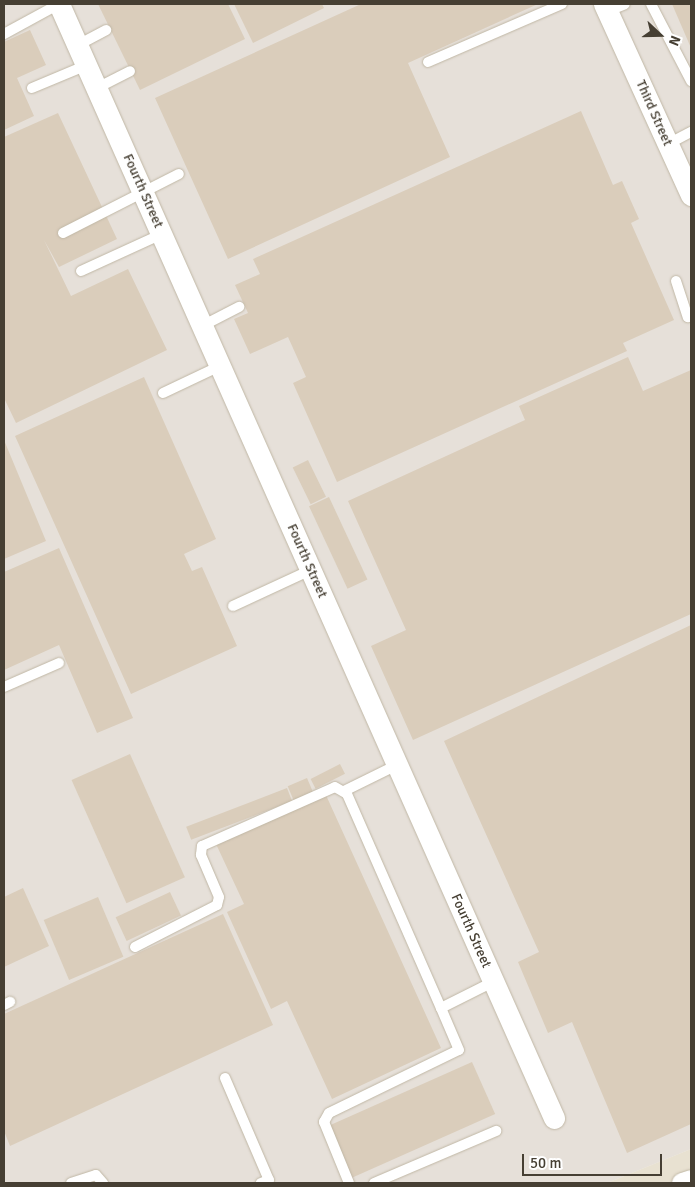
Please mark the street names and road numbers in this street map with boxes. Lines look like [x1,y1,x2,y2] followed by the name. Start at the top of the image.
[632,77,676,149] street label: Third Street
[119,151,167,231] street label: Fourth Street
[283,521,331,601] street label: Fourth Street
[447,891,495,971] street label: Fourth Street

